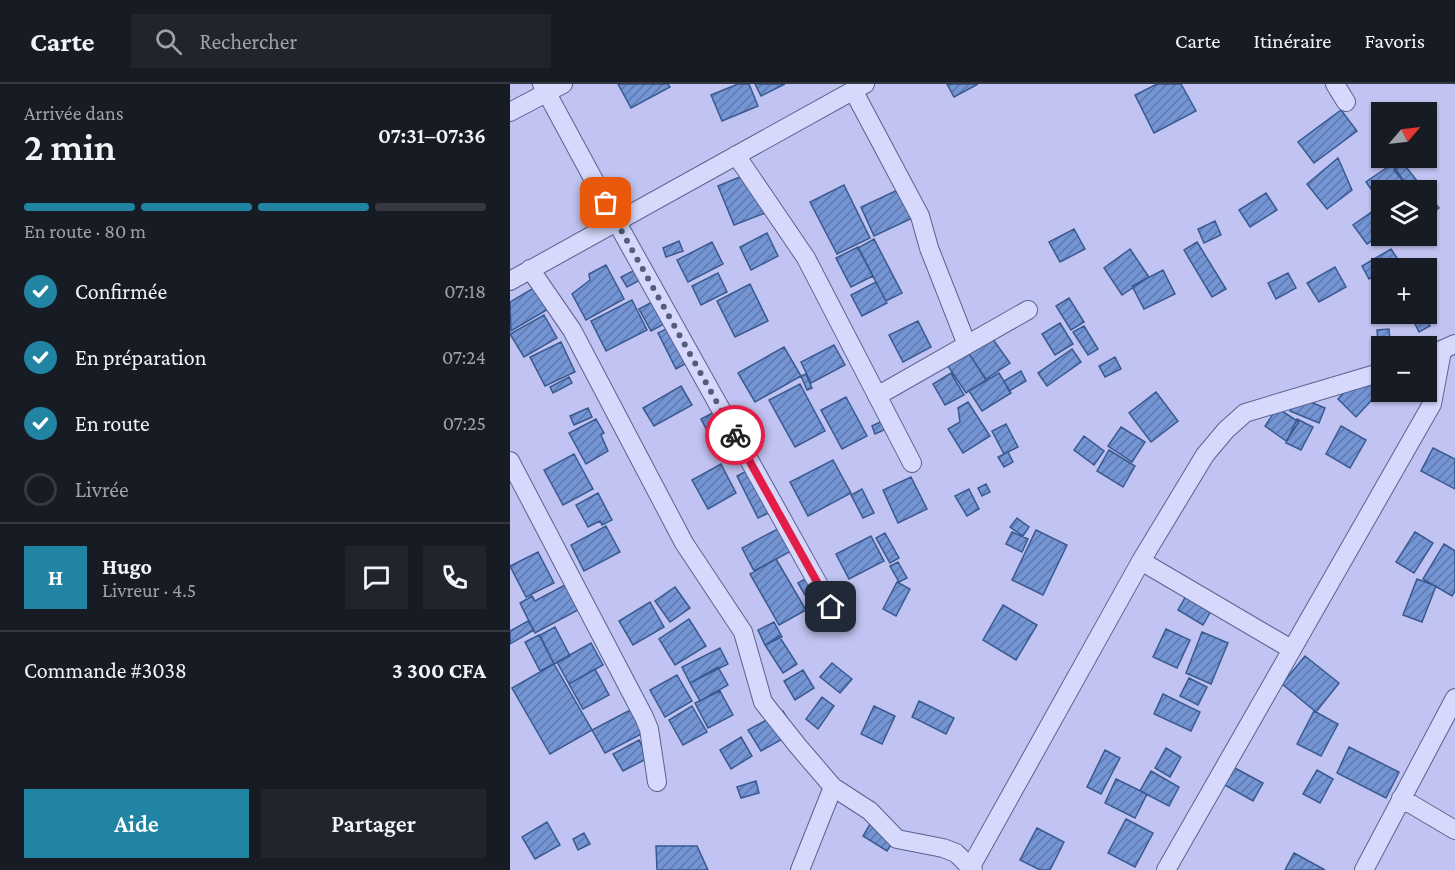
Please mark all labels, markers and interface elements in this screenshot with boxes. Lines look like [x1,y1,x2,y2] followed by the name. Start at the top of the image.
[131,14,551,68] search box
[152,25,185,58] icon: search
[30,26,95,57] text: Carte
[200,29,297,54] text: Rechercher
[1175,29,1221,53] text: Carte
[1254,29,1331,53] text: Itinéraire
[1364,29,1425,53] text: Favoris
[24,102,124,124] text: Arrivée dans
[1371,102,1437,168] north arrow
[1371,102,1437,402] map controls
[378,123,486,148] text: 07:31–07:36
[24,125,116,168] text: 2 min
[580,177,631,228] pin
[1371,180,1437,246] button: layers
[589,186,622,219] icon: bag
[24,220,146,242] text: En route · 80 m
[1371,258,1437,324] button: +
[24,275,57,308] icon: check
[75,279,167,304] text: Confirmée
[444,280,486,302] text: 07:18
[1371,336,1437,402] button: −
[24,341,57,374] icon: check
[75,345,207,370] text: En préparation
[442,346,486,368] text: 07:24
[705,405,765,465] courier
[24,407,57,440] icon: check
[75,411,150,436] text: En route
[443,412,486,434] text: 07:25
[719,419,752,452] icon: bike
[75,477,129,502] text: Livrée
[345,546,408,609] button: chat
[423,546,486,609] button: phone
[102,554,152,579] text: Hugo
[48,565,63,590] text: H
[102,579,196,601] text: Livreur · 4.5
[805,581,856,632] pin
[814,590,847,623] icon: home
[24,658,187,683] text: Commande #3038
[392,658,486,683] text: 3 300 CFA
[24,789,249,858] button: Aide
[261,789,486,858] button: Partager

